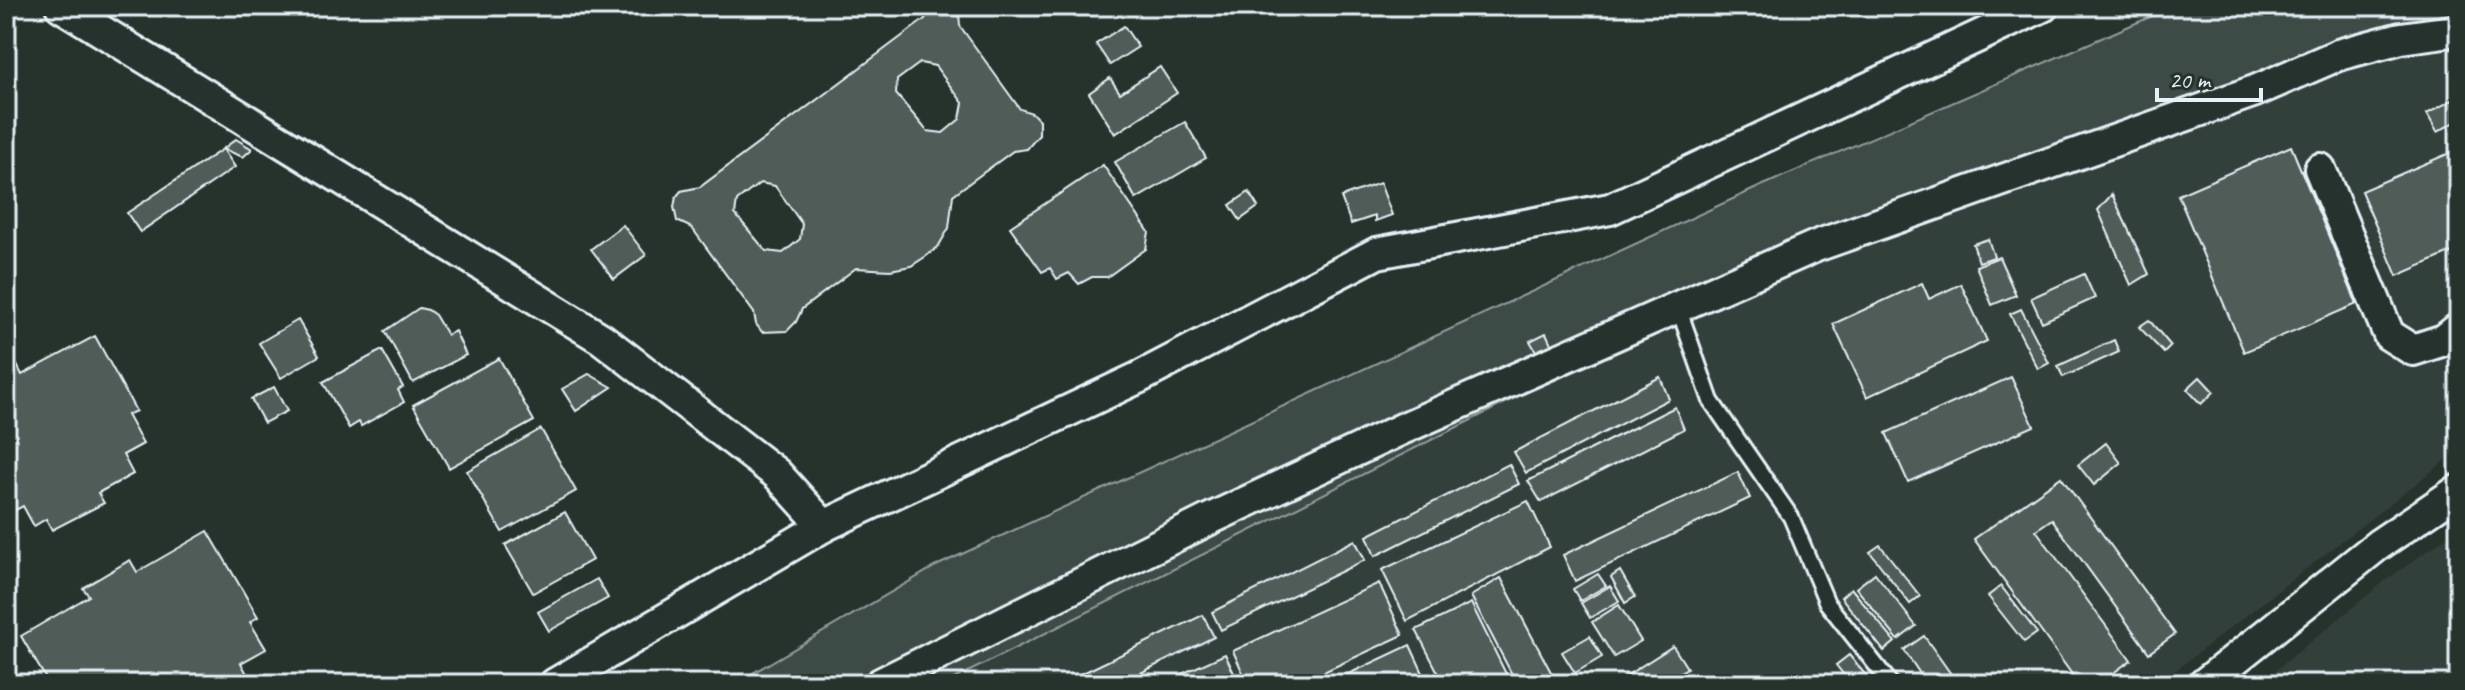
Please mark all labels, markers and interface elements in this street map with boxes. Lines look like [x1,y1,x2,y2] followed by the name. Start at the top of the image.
[2157,52,2261,102] scale bar
[2169,65,2212,95] text: 20 m

